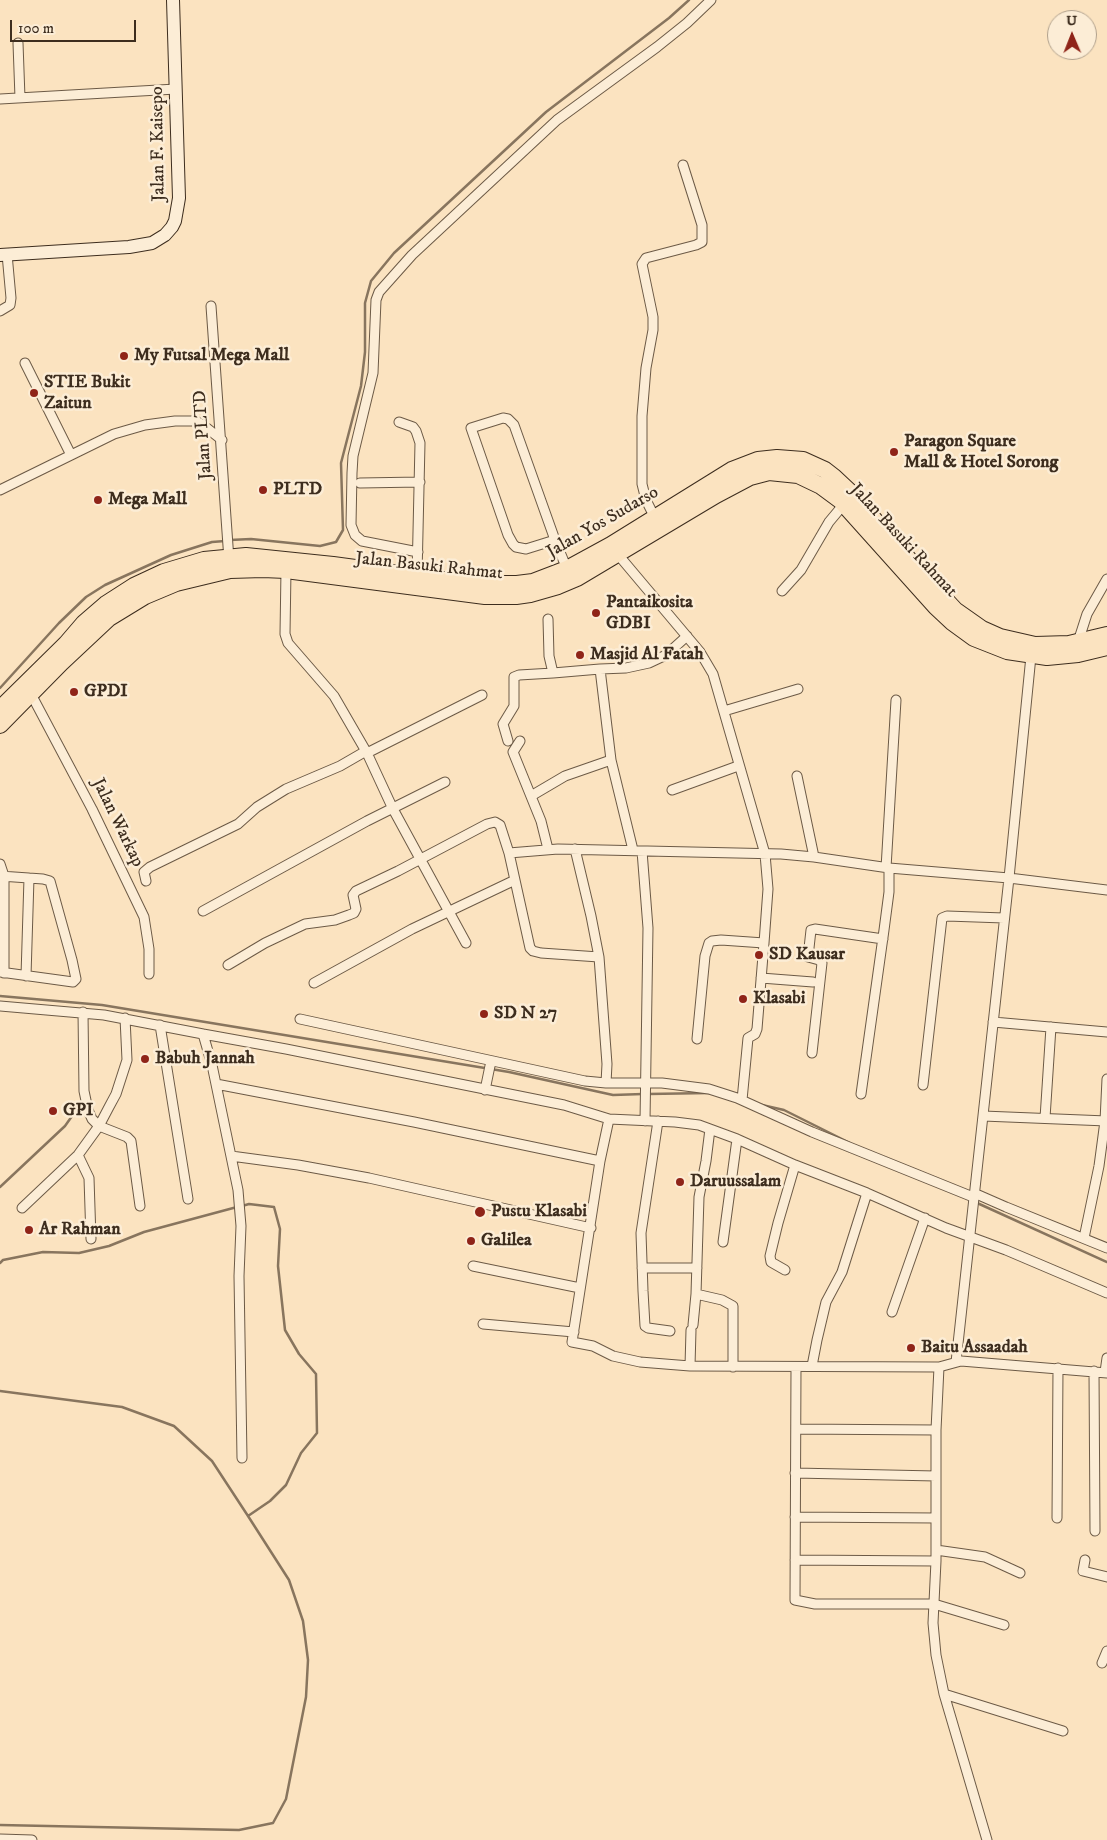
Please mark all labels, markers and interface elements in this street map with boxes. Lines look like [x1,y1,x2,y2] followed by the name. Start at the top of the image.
[12,10,139,42] scale bar
[1047,10,1097,60] north arrow
[1066,12,1077,30] text: U
[18,19,54,38] text: 100 m
[147,86,171,202] street label: Jalan F. Kaisepo
[134,345,289,367] place label: My Futsal Mega Mall
[118,350,130,362] marker: My Futsal Mega Mall
[44,372,130,414] place label: STIE Bukit Zaitun
[28,387,40,399] marker: STIE Bukit Zaitun
[190,389,218,481] street label: Jalan PLTD
[904,431,1058,474] place label: Paragon Square Mall & Hotel Sorong
[888,446,900,458] marker: Paragon Square Mall & Hotel Sorong
[273,479,322,501] place label: PLTD
[845,480,961,602] street label: Jalan Basuki Rahmat
[543,482,663,564] street label: Jalan Yos Sudarso
[257,484,269,496] marker: PLTD
[108,489,187,511] place label: Mega Mall
[92,494,104,506] marker: Mega Mall
[354,549,504,585] street label: Jalan Basuki Rahmat
[606,592,693,634] place label: Pantaikosita GDBI
[590,607,602,619] marker: Pantaikosita GDBI
[590,644,704,666] place label: Masjid Al Fatah
[574,649,586,661] marker: Masjid Al Fatah
[84,681,128,703] place label: GPDI
[68,686,80,698] marker: GPDI
[86,775,148,871] street label: Jalan Warkap
[769,944,845,966] place label: SD Kausar
[753,949,765,961] marker: SD Kausar
[753,988,805,1010] place label: Klasabi
[737,993,749,1005] marker: Klasabi
[494,1003,557,1025] place label: SD N 27
[478,1008,490,1020] marker: SD N 27
[155,1048,255,1070] place label: Babuh Jannah
[139,1053,151,1065] marker: Babuh Jannah
[63,1100,93,1122] place label: GPI
[47,1105,59,1117] marker: GPI
[690,1171,781,1193] place label: Daruussalam
[674,1176,686,1188] marker: Daruussalam
[491,1201,587,1223] place label: Pustu Klasabi
[473,1205,487,1219] marker: Pustu Klasabi
[39,1219,121,1241] place label: Ar Rahman
[23,1224,35,1236] marker: Ar Rahman
[481,1230,532,1252] place label: Galilea
[465,1235,477,1247] marker: Galilea
[921,1337,1028,1359] place label: Baitu Assaadah
[905,1342,917,1354] marker: Baitu Assaadah

